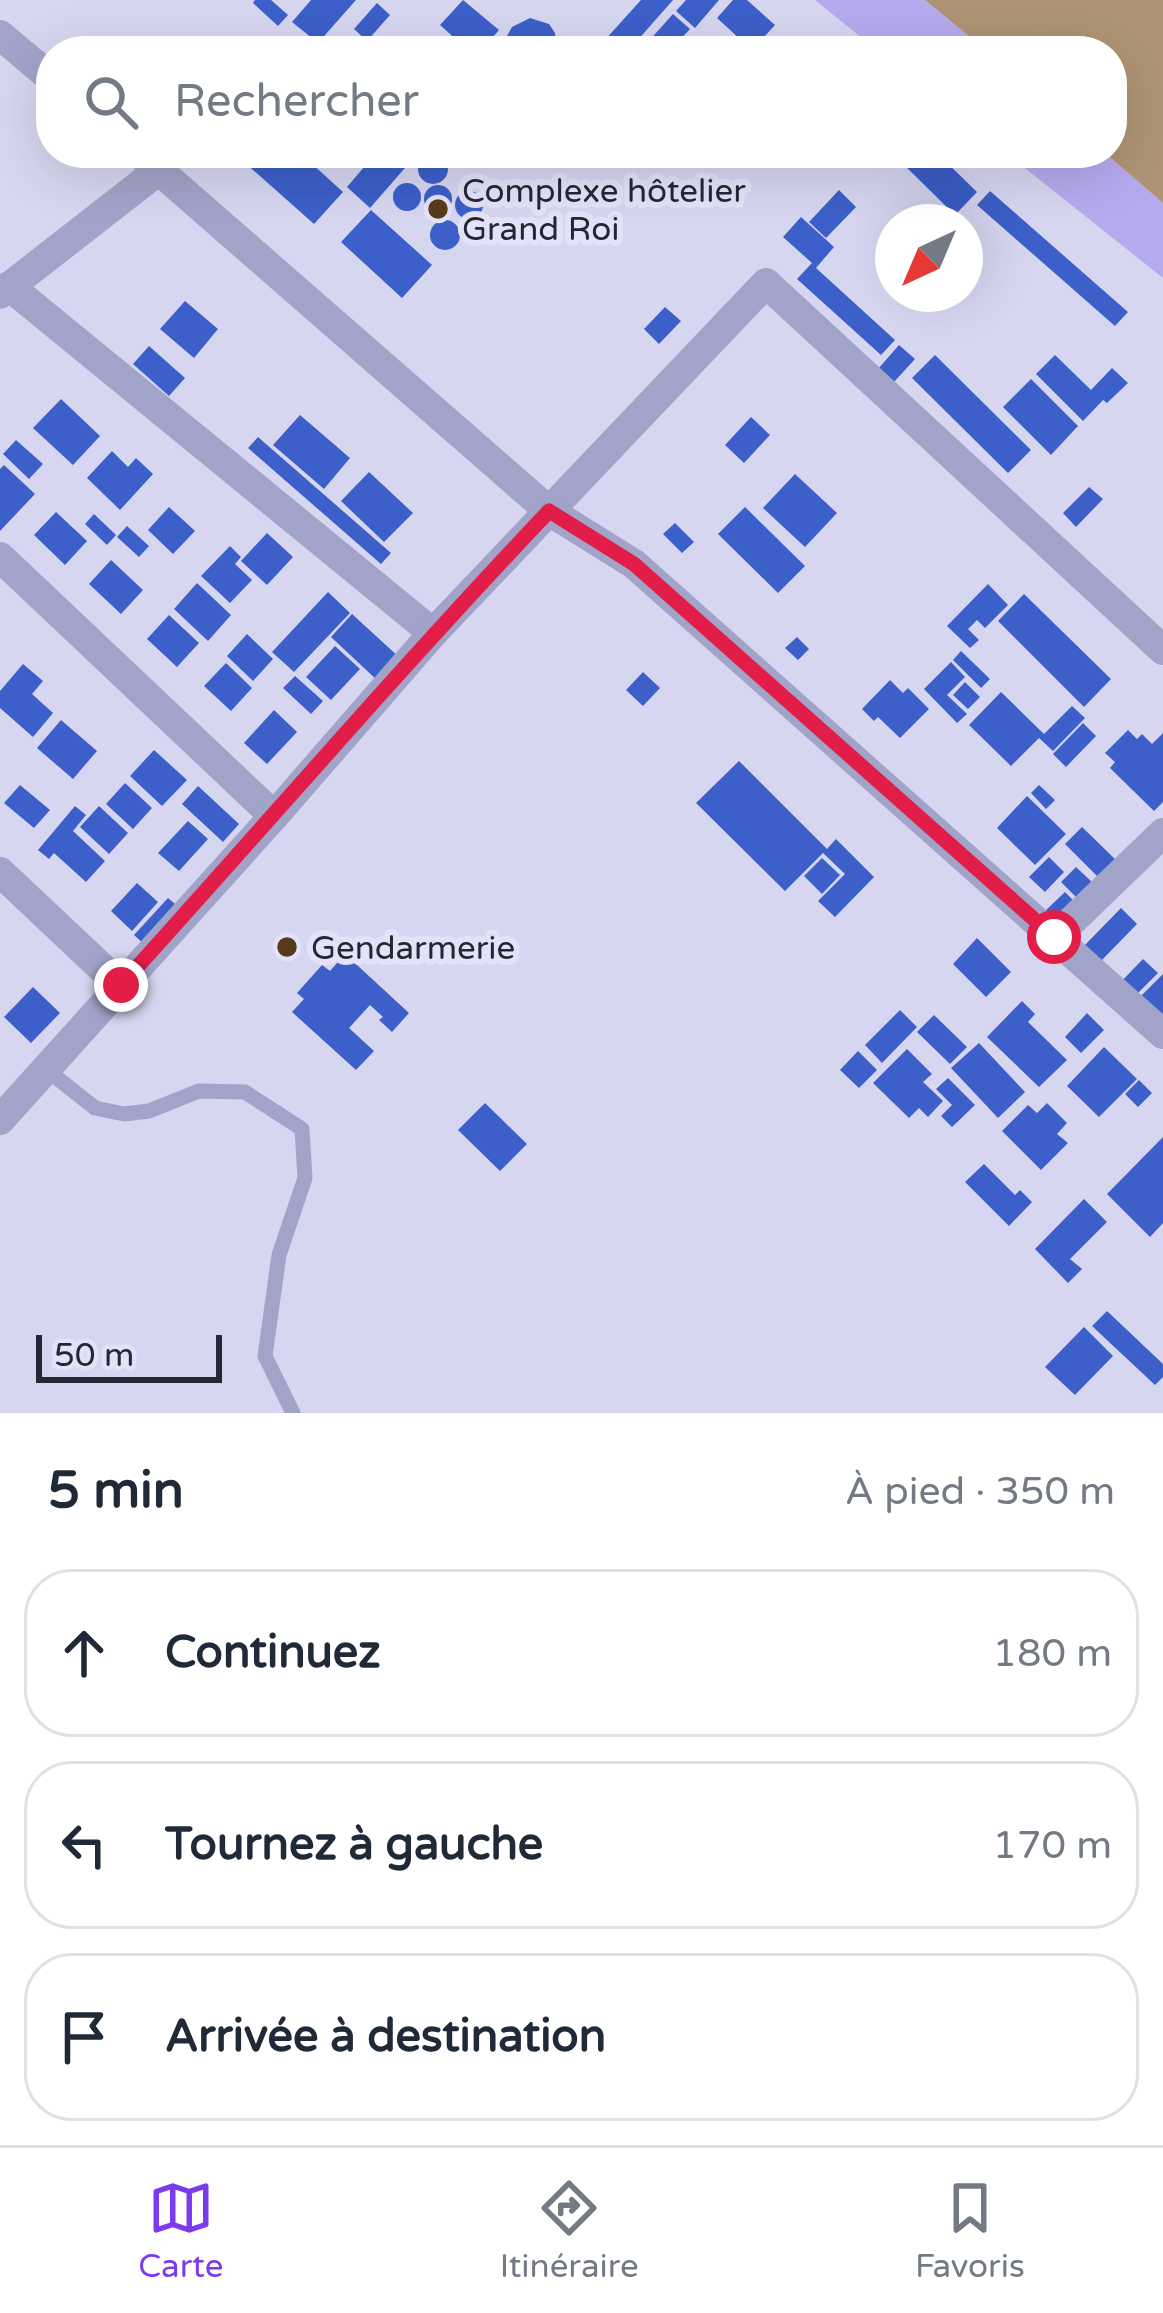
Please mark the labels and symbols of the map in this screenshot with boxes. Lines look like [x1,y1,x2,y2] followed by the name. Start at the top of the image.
[462,172,746,249] place label: Complexe hôtelier Grand Roi
[425,196,451,222] marker: Complexe hôtelier Grand Roi
[875,204,983,312] north arrow
[1027,910,1081,964] route start
[311,929,515,968] place label: Gendarmerie
[274,934,300,960] marker: Gendarmerie
[94,958,148,1012] route end
[36,1329,222,1382] scale bar

